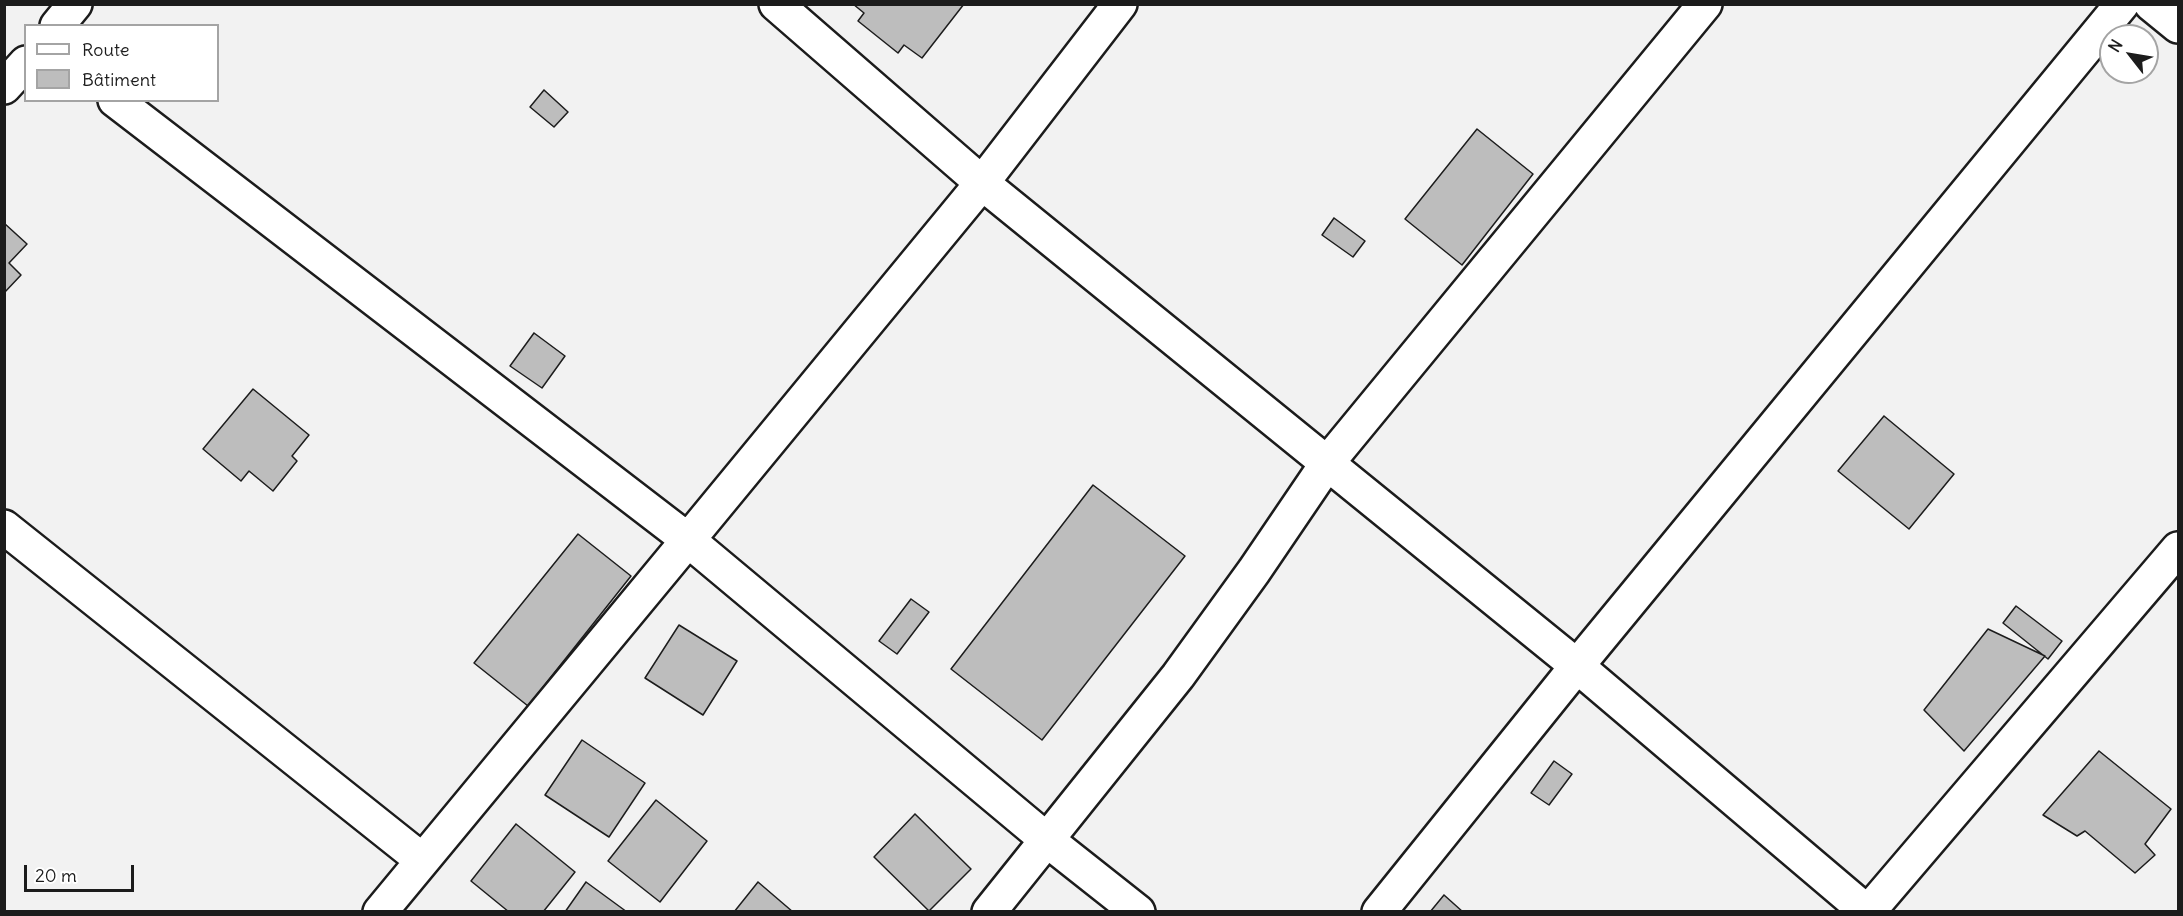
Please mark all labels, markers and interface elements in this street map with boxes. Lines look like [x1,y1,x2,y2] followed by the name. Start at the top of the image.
[24,24,219,102] legend
[2099,24,2159,84] north arrow
[2104,36,2127,56] text: N
[82,38,130,61] text: Route
[82,68,156,91] text: Bâtiment
[27,853,136,891] scale bar
[35,864,77,887] text: 20 m

